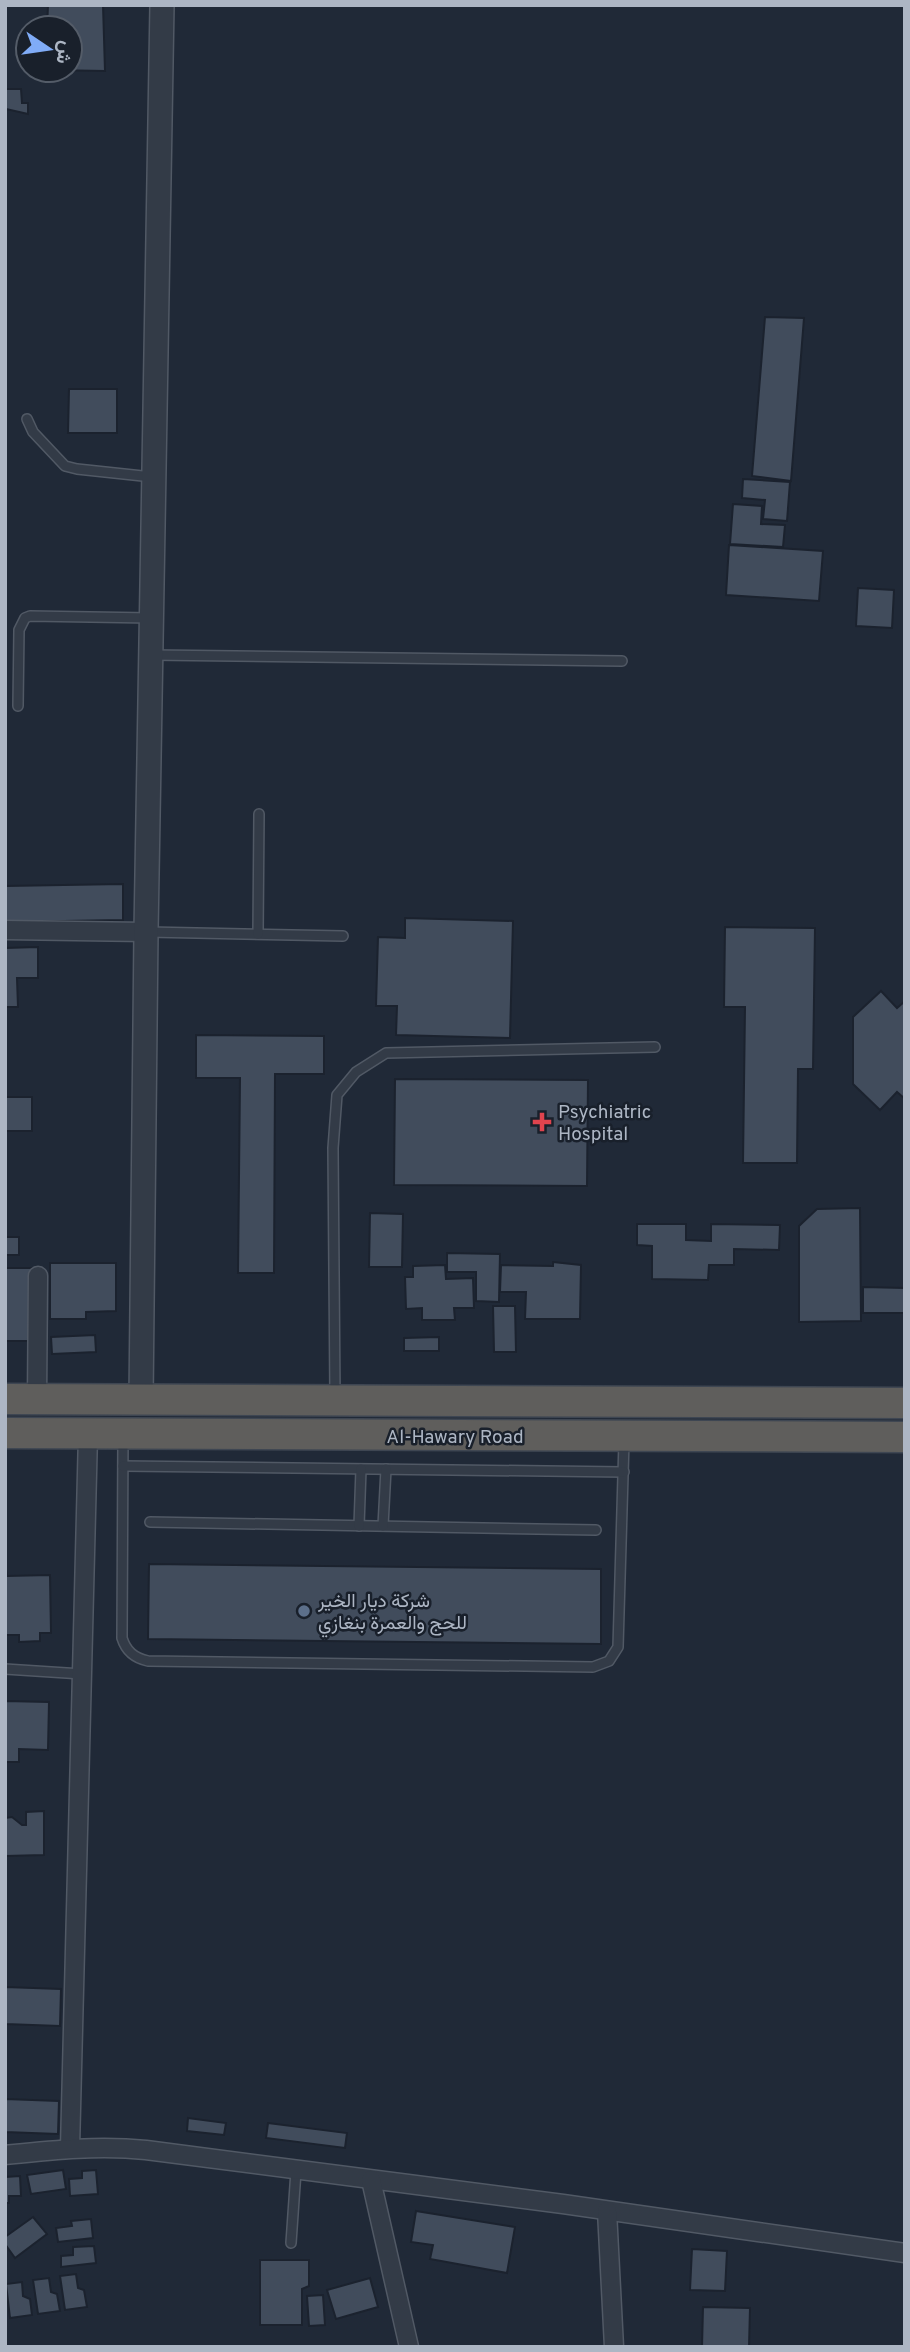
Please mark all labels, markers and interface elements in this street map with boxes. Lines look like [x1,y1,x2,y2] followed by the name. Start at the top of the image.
[14,14,84,84] north arrow
[49,39,78,66] text: ش
[558,1101,651,1147] place label: Psychiatric Hospital
[532,1112,552,1132] marker: Psychiatric Hospital
[386,1426,524,1450] street label: Al-Hawary Road
[317,1590,467,1638] place label: شركة ديار الخير للحج والعمرة بنغازي
[296,1603,312,1619] marker: شركة ديار الخير للحج والعمرة بنغازي

